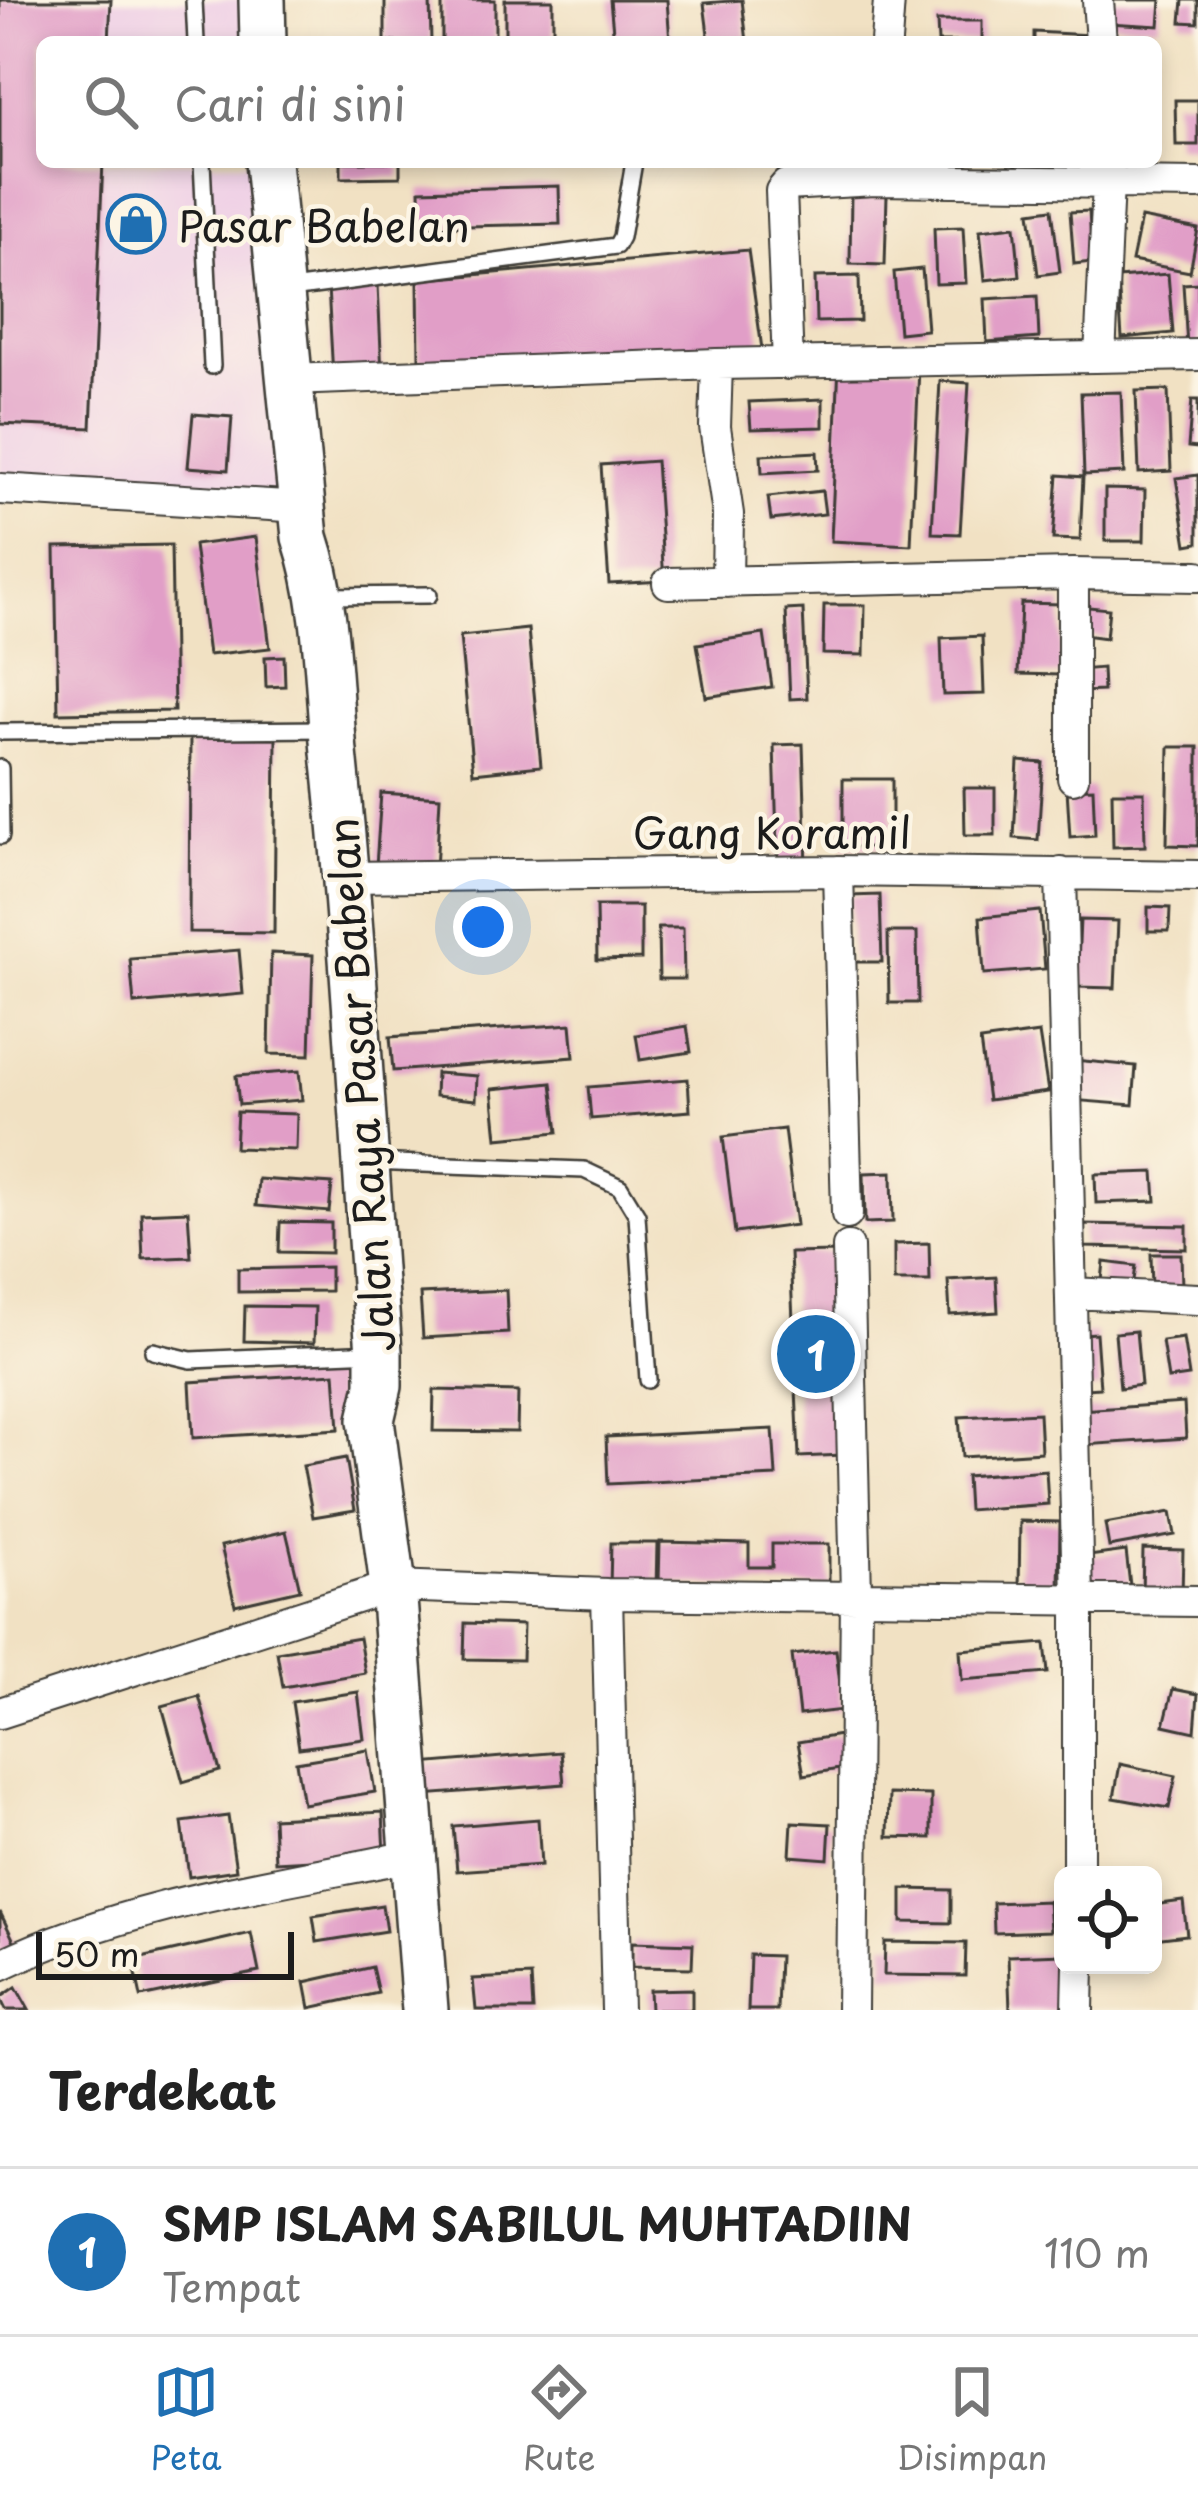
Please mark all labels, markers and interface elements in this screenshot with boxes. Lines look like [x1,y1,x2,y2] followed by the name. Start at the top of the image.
[36,36,1162,168] search box
[174,68,406,136] text: Cari di sini
[78,69,144,135] icon: search
[105,193,167,255] shop icon: Pasar Babelan
[178,193,470,256] place label: Pasar Babelan
[633,800,911,863] street label: Gang Koramil
[309,816,409,1354] street label: Jalan Raya Pasar Babelan
[453,897,513,957] your location
[777,1309,855,1399] pin: 1
[1054,1866,1162,1974] map controls
[1054,1866,1162,1974] button: locate
[36,1926,294,1979] scale bar
[54,1928,140,1978] text: 50 m
[48,2050,277,2127] text: Terdekat
[162,2188,912,2256] text: SMP ISLAM SABILUL MUHTADIIN
[78,2222,96,2281] text: 1
[1044,2222,1150,2281] text: 110 m
[162,2256,301,2315] text: Tempat
[151,2359,221,2481] tab: Peta
[523,2359,596,2481] tab: Rute
[897,2359,1047,2481] tab: Disimpan

